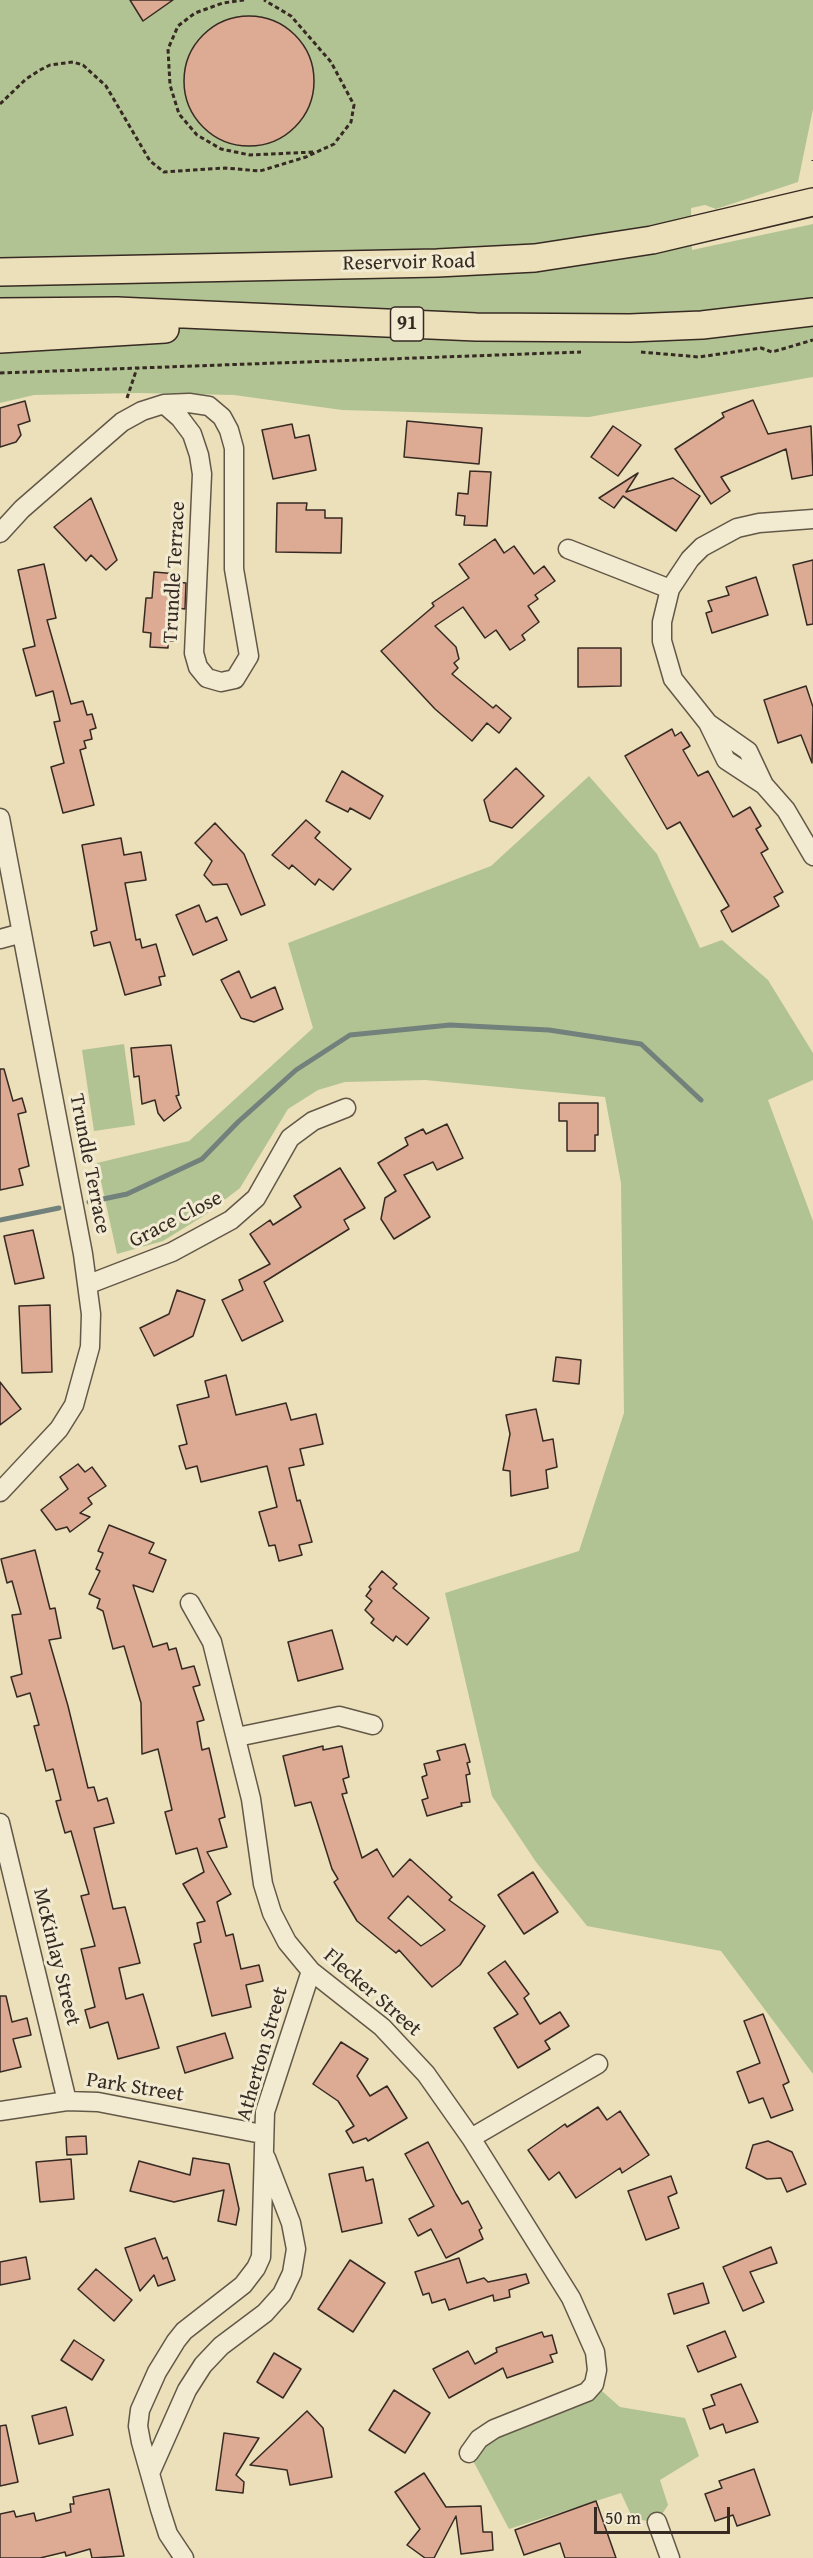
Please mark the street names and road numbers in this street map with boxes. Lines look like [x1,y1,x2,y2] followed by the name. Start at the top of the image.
[342,249,476,277] street label: Reservoir Road
[390,307,424,341] road number: 91
[159,500,191,644] street label: Trundle Terrace
[63,1092,115,1236] street label: Trundle Terrace
[125,1186,227,1254] street label: Grace Close
[27,1886,85,2028] street label: McKinlay Street
[318,1944,426,2042] street label: Flecker Street
[232,1984,294,2124] street label: Atherton Street
[84,2068,186,2108] street label: Park Street

